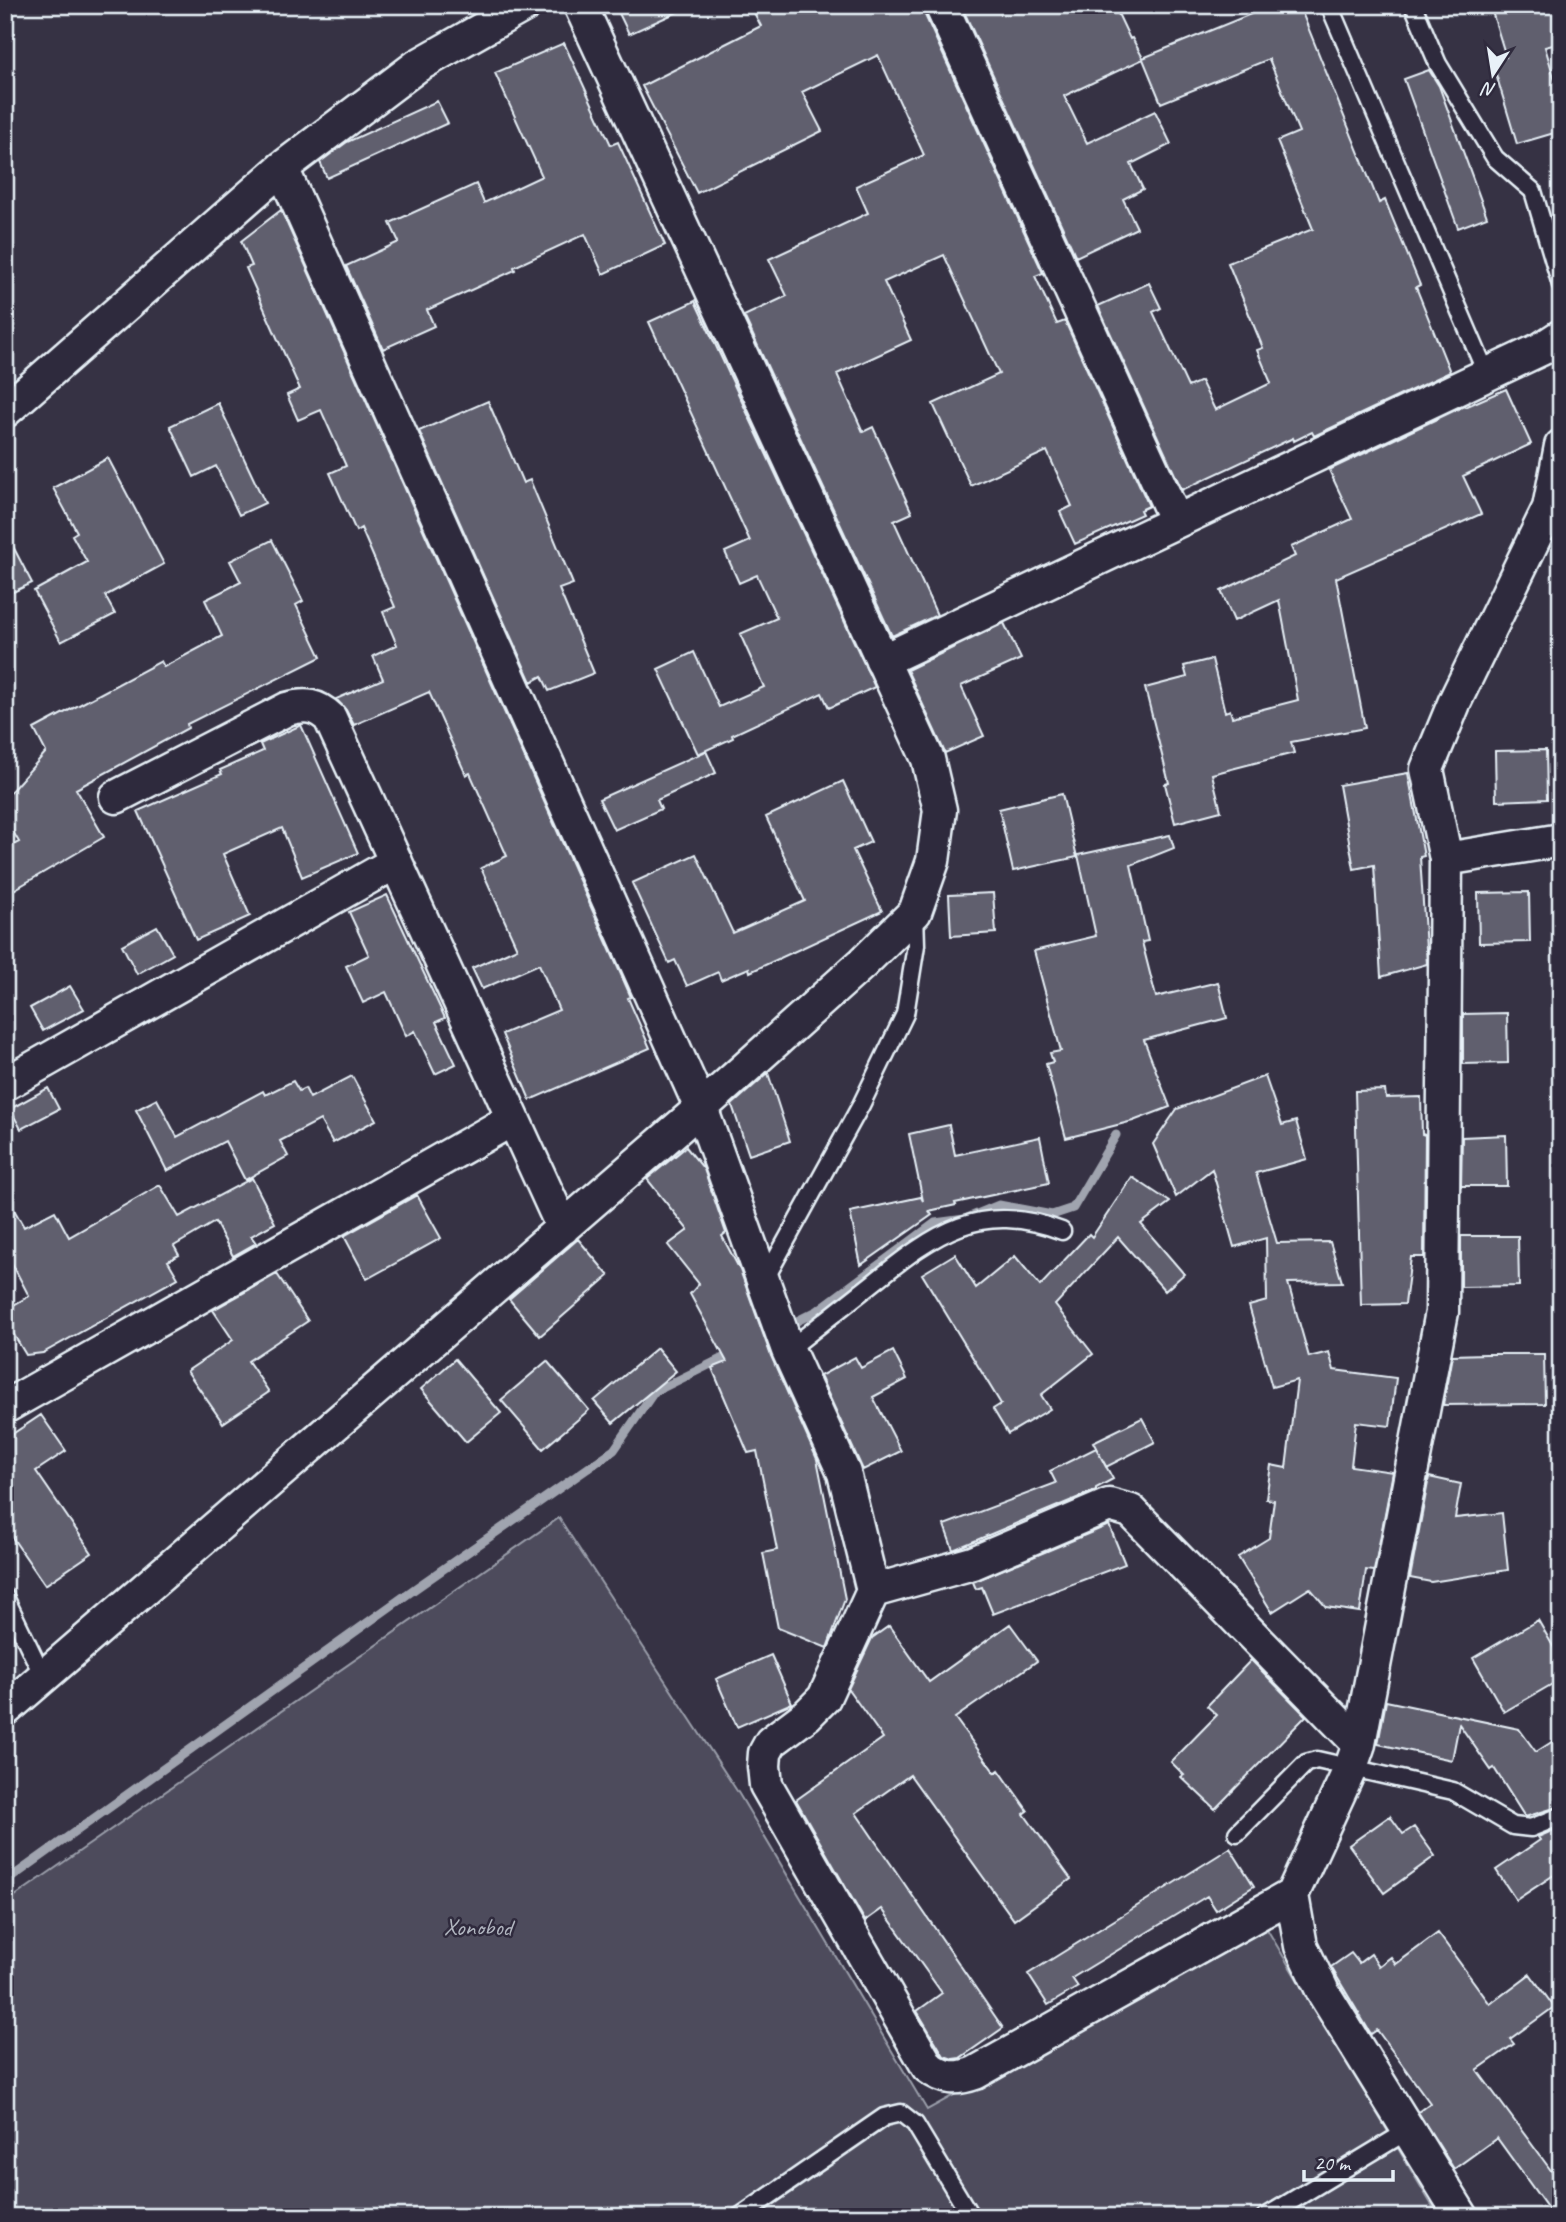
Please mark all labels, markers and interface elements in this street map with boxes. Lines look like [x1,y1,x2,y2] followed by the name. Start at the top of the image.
[1458,38,1528,108] north arrow
[1478,76,1498,103] text: N
[444,1912,516,1942] park label: Xonobod
[1304,2138,1393,2182] scale bar
[1314,2150,1352,2176] text: 20 m

